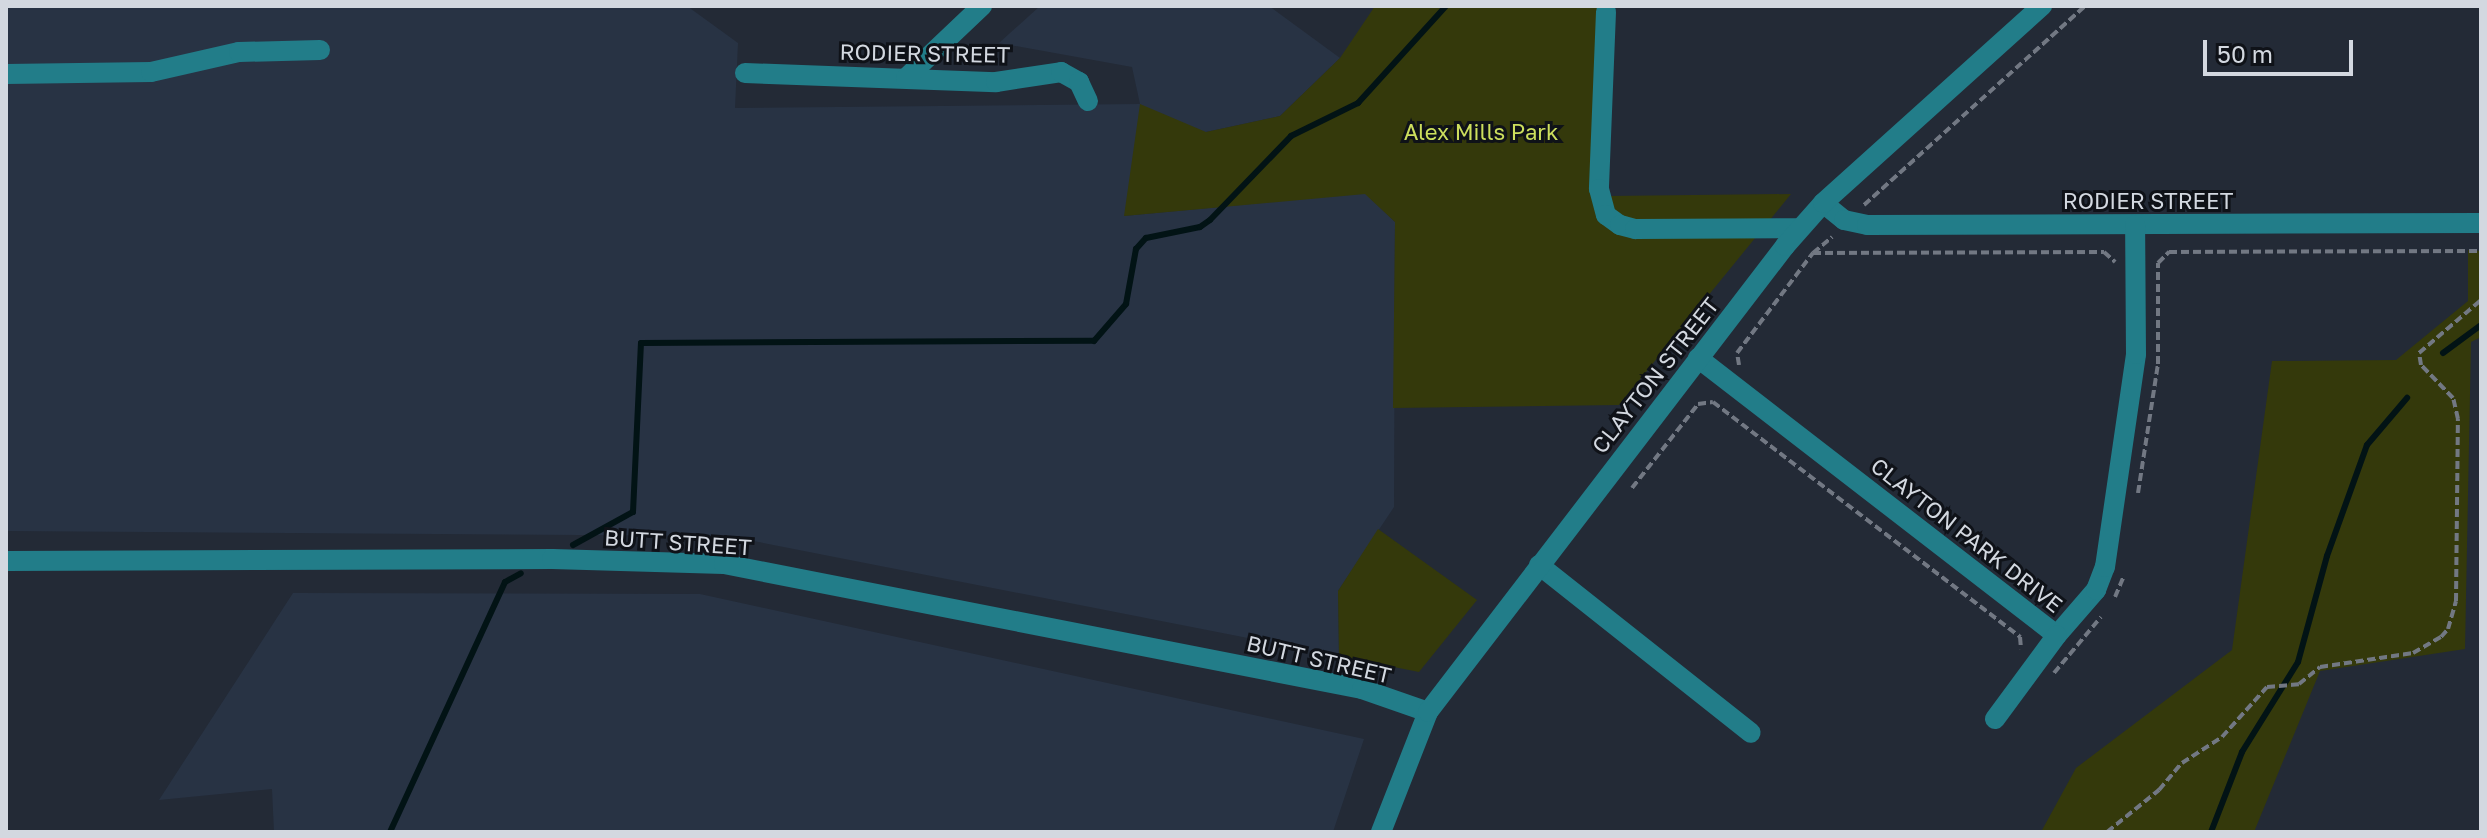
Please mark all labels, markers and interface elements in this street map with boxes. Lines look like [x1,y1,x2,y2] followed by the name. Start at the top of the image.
[2207,24,2357,74] scale bar
[839,38,1011,68] street label: RODIER STREET
[2217,39,2273,68] text: 50 m
[1404,119,1558,145] park label: Alex Mills Park
[2063,188,2233,214] street label: RODIER STREET
[1586,292,1724,458] street label: CLAYTON STREET
[1866,452,2068,618] street label: CLAYTON PARK DRIVE
[603,524,753,560] street label: BUTT STREET
[1244,630,1394,688] street label: BUTT STREET

